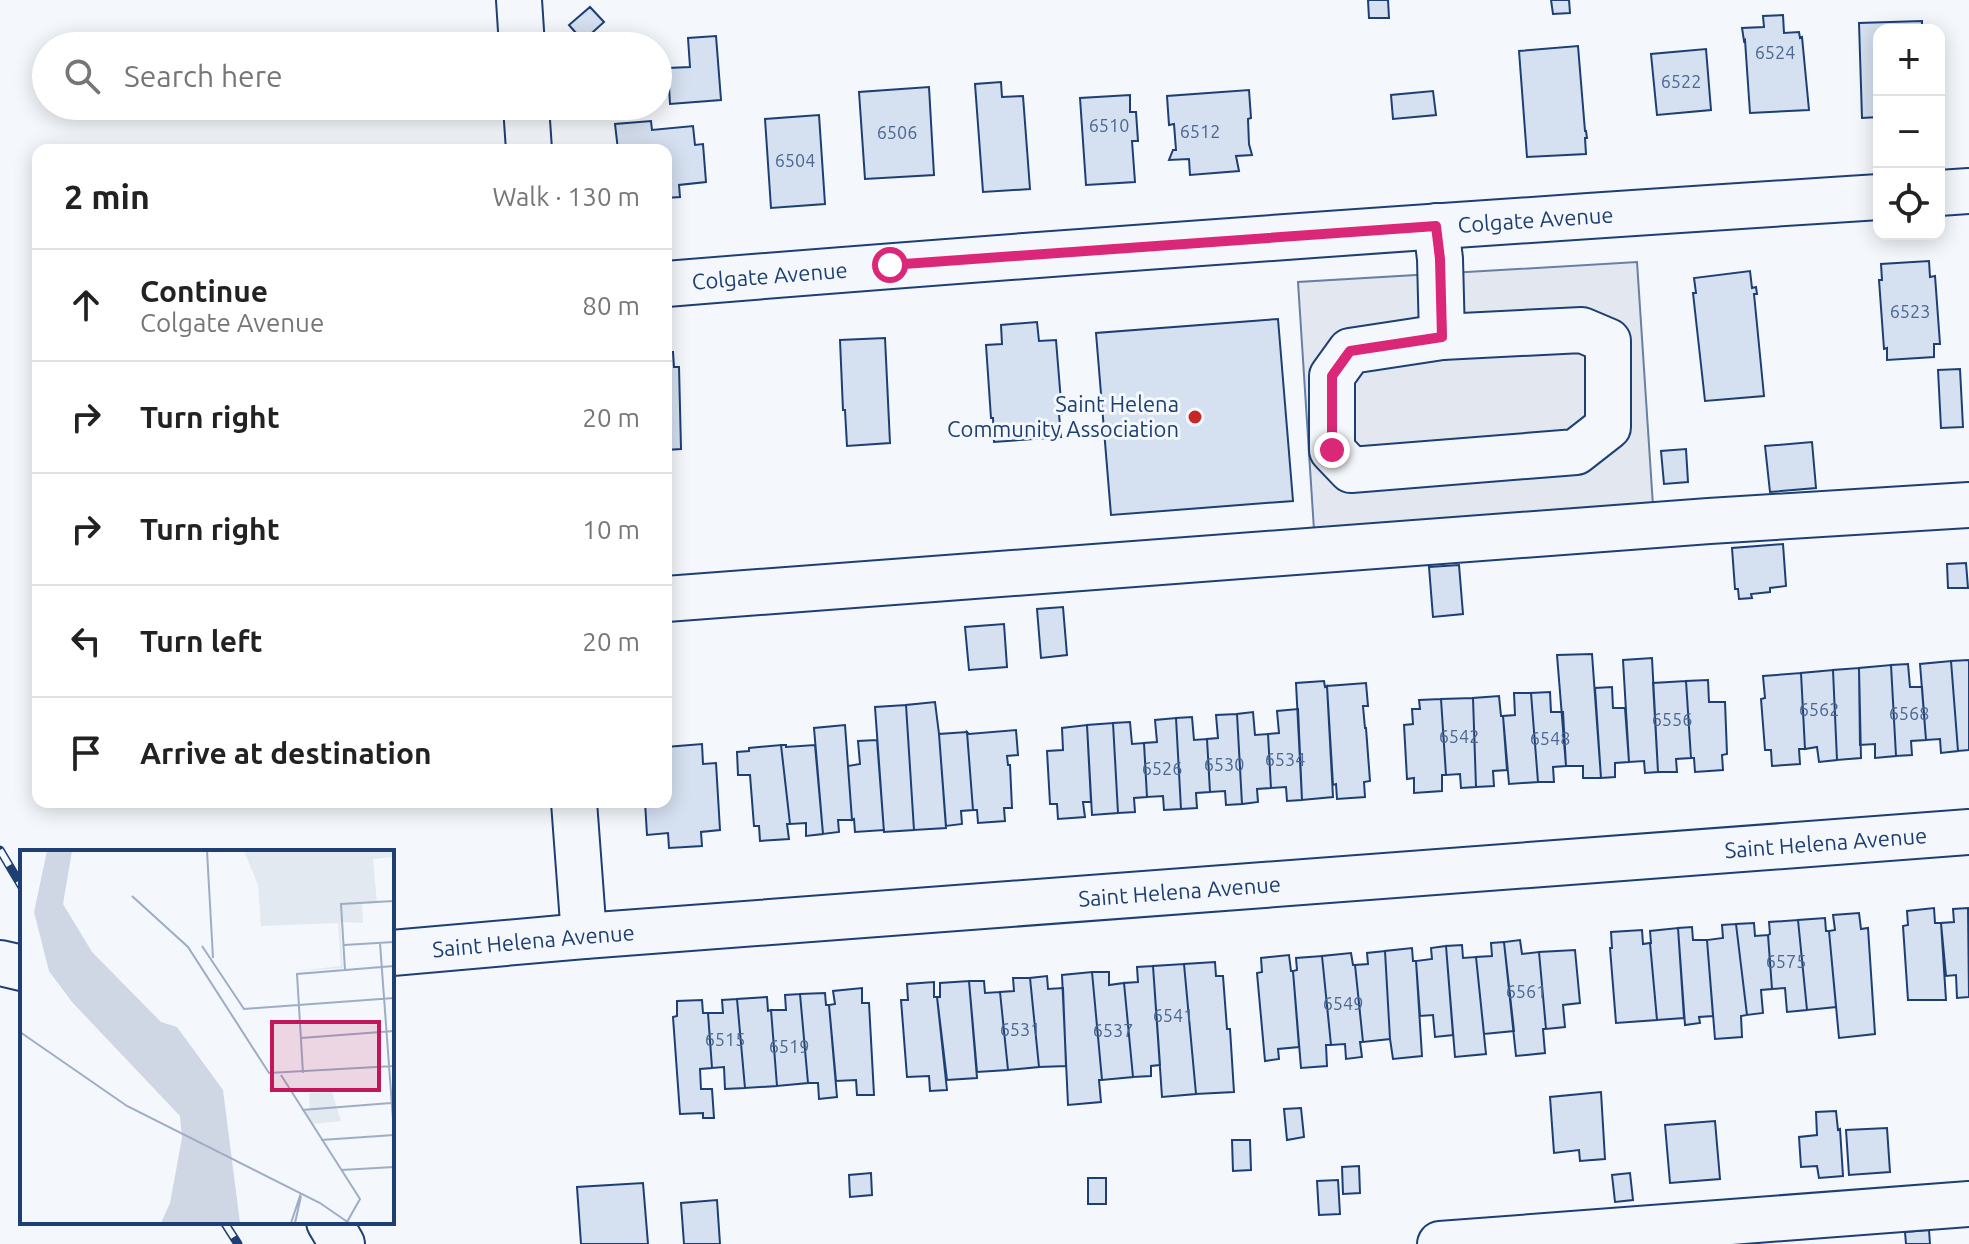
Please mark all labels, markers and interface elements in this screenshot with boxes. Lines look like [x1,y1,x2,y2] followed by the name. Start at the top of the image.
[1873,24,1945,240] map controls
[1873,24,1945,96] button: +
[32,32,672,120] search box
[1755,42,1795,62] house number: 6524
[60,54,104,98] icon: search
[124,59,283,93] text: Search here
[1661,71,1701,91] house number: 6522
[1873,96,1945,168] button: −
[1089,115,1129,135] house number: 6510
[1180,121,1220,141] house number: 6512
[877,122,917,142] house number: 6506
[775,150,815,170] house number: 6504
[1873,168,1945,240] button: locate
[64,177,150,215] text: 2 min
[492,182,640,211] text: Walk · 130 m
[1457,201,1614,237] street label: Colgate Avenue
[872,247,908,283] route start
[691,257,848,294] street label: Colgate Avenue
[140,274,268,308] text: Continue
[64,283,108,327] icon: ahead
[582,291,640,320] text: 80 m
[1890,301,1930,321] house number: 6523
[140,308,324,337] text: Colgate Avenue
[947,391,1179,441] place label: Saint Helena Community Association
[64,395,108,439] icon: right
[140,400,280,434] text: Turn right
[582,403,640,432] text: 20 m
[1186,408,1204,426] marker: Saint Helena Community Association
[1314,432,1350,468] route end
[64,507,108,551] icon: right
[140,512,280,546] text: Turn right
[582,515,640,544] text: 10 m
[64,619,108,663] icon: left
[140,624,262,658] text: Turn left
[582,627,640,656] text: 20 m
[1799,699,1839,719] house number: 6562
[1889,703,1929,723] house number: 6568
[1652,709,1692,729] house number: 6556
[1439,726,1479,746] house number: 6542
[1530,728,1570,748] house number: 6548
[64,731,108,775] icon: arrive
[140,736,432,770] text: Arrive at destination
[1265,749,1305,769] house number: 6534
[1204,754,1244,774] house number: 6530
[1142,758,1182,778] house number: 6526
[1724,822,1928,862] street label: Saint Helena Avenue
[20,850,394,1224] inset map
[1077,871,1282,911] street label: Saint Helena Avenue
[431,919,636,961] street label: Saint Helena Avenue
[1766,951,1806,971] house number: 6575
[1506,981,1546,1001] house number: 6561
[1323,993,1363,1013] house number: 6549
[1153,1005,1193,1025] house number: 6541
[1000,1019,1040,1039] house number: 6531
[1093,1020,1133,1040] house number: 6537
[705,1029,745,1049] house number: 6515
[769,1036,809,1056] house number: 6519

